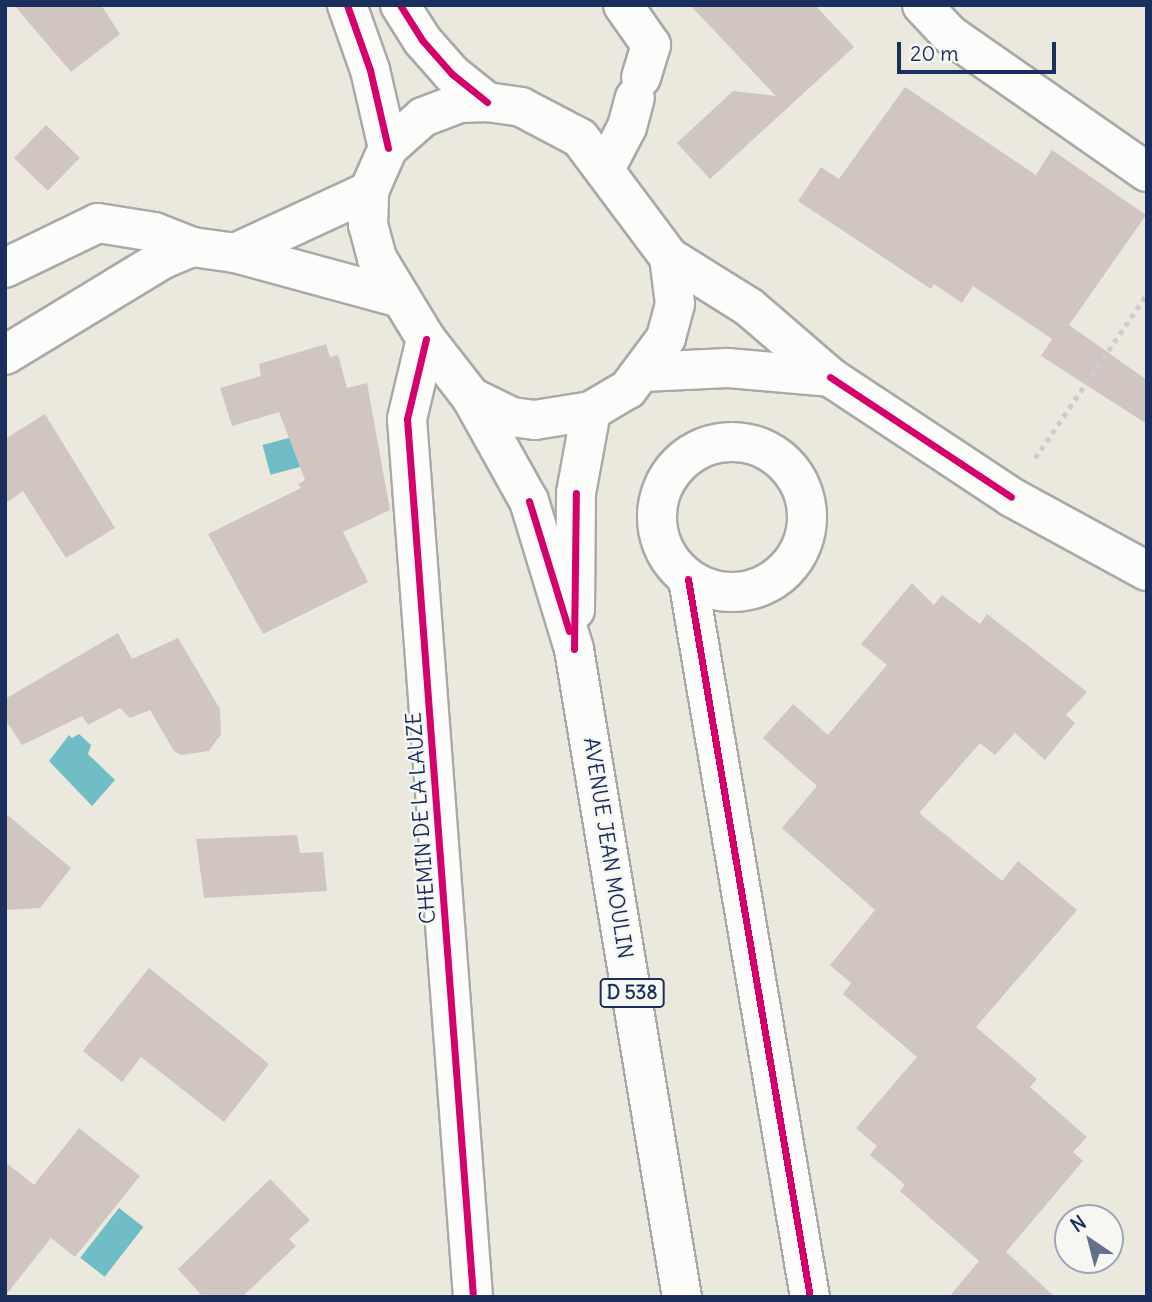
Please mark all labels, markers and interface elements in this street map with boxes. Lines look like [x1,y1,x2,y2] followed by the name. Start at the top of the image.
[900,28,1059,72] scale bar
[910,40,959,67] text: 20 m
[401,711,441,925] street label: CHEMIN DE LA LAUZE
[578,736,638,960] street label: AVENUE JEAN MOULIN
[599,978,665,1009] road number: D 538
[1054,1204,1124,1274] north arrow
[1066,1210,1090,1237] text: N

